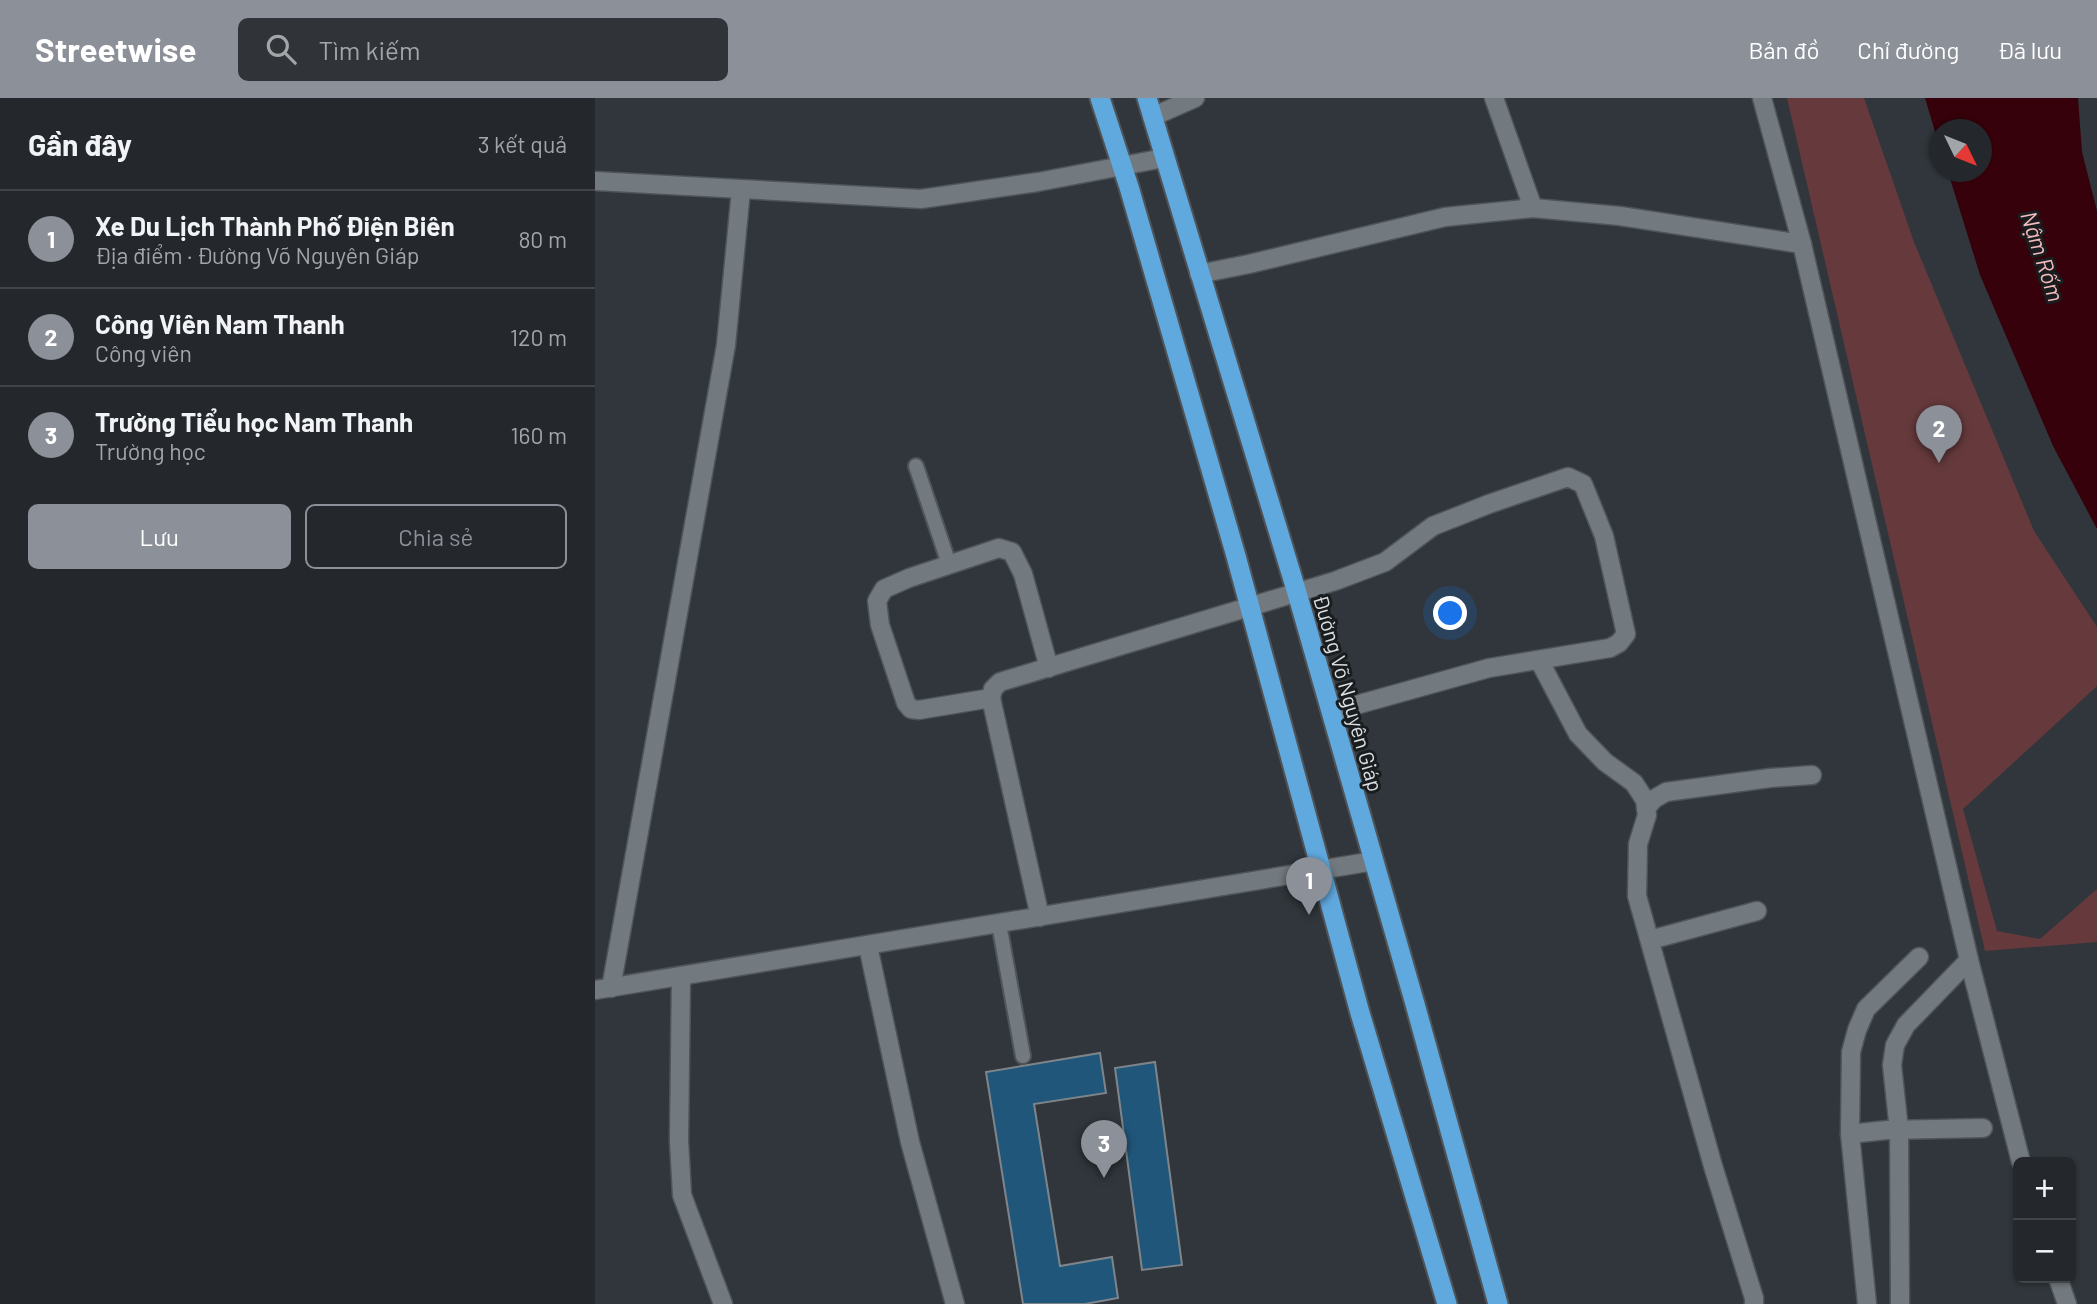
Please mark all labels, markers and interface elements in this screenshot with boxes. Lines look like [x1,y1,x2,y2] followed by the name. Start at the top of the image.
[238,18,728,81] search box
[35,29,196,69] text: Streetwise
[262,30,300,68] icon: search
[318,34,420,65] text: Tìm kiếm
[1748,35,1819,64] text: Bản đồ
[1857,35,1959,64] text: Chỉ đường
[1997,35,2062,64] text: Đã lưu
[1929,119,1992,182] north arrow
[28,126,132,162] text: Gần đây
[478,130,567,158] text: 3 kết quả
[2015,207,2071,305] water label: Nậm Rốm
[95,210,455,241] text: Xe Du Lịch Thành Phố Điện Biên
[47,225,55,253] text: 1
[518,225,567,253] text: 80 m
[95,241,419,269] text: Địa điểm · Đường Võ Nguyên Giáp
[95,308,345,339] text: Công Viên Nam Thanh
[45,323,57,351] text: 2
[510,323,567,351] text: 120 m
[95,339,192,367] text: Công viên
[1916,405,1962,463] pin: 2
[95,406,413,437] text: Trường Tiểu học Nam Thanh
[45,421,57,449] text: 3
[510,421,567,449] text: 160 m
[95,437,206,465] text: Trường học
[28,504,291,569] button: Lưu
[305,504,567,569] button: Chia sẻ
[1309,592,1389,794] street label: Đường Võ Nguyên Giáp
[1433,596,1467,630] your location
[1286,857,1332,915] pin: 1
[1081,1120,1127,1178] pin: 3
[2013,1157,2076,1283] map controls
[2013,1157,2076,1220] button: +
[2013,1220,2076,1283] button: −

